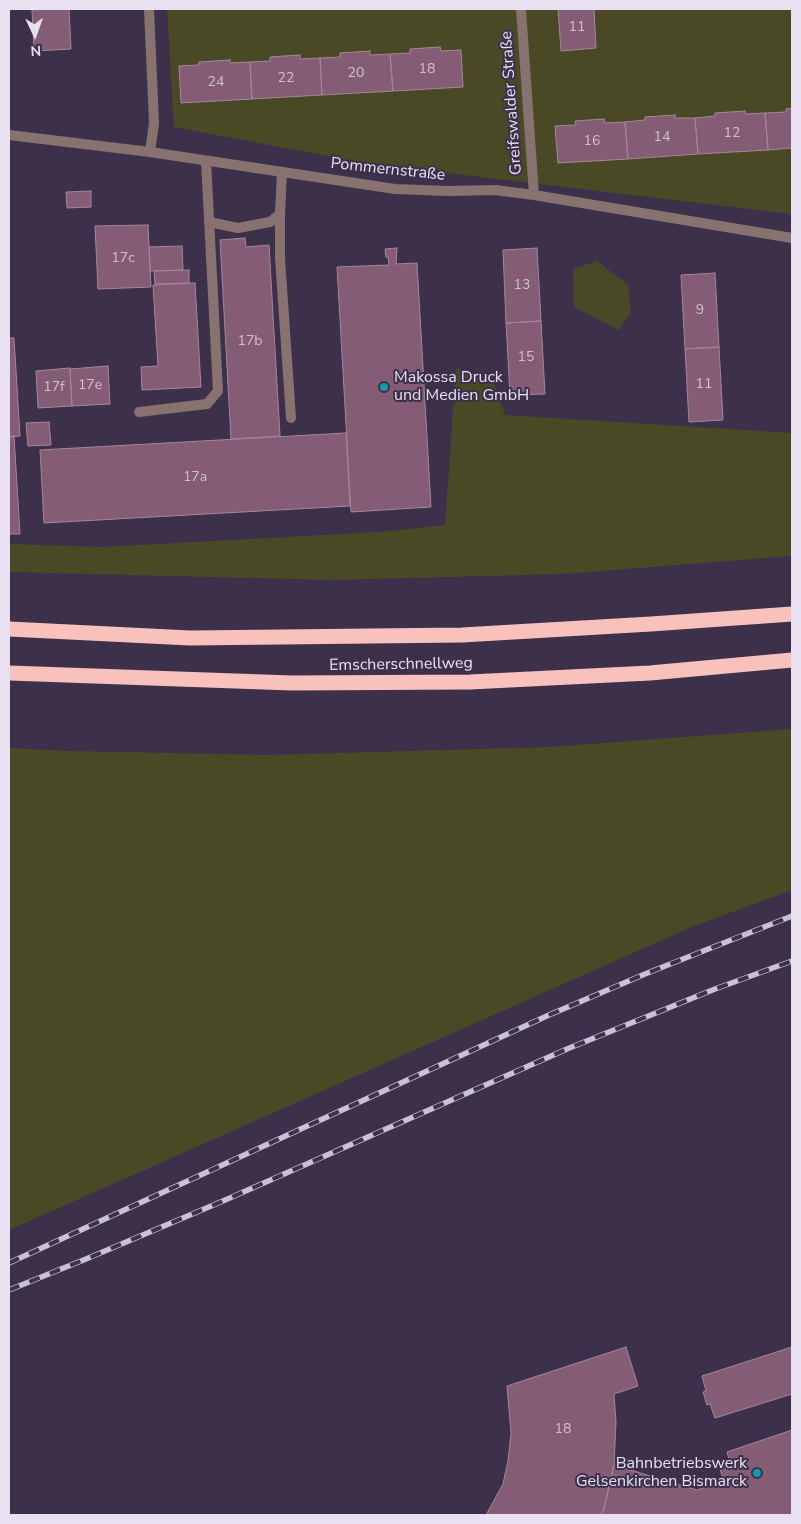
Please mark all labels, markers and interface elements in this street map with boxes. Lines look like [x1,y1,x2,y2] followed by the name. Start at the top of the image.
[10,10,60,60] north arrow
[569,20,585,36] house number: 11
[497,30,527,176] street label: Greifswalder Straße
[30,41,42,60] text: N
[419,62,435,78] house number: 18
[348,66,364,82] house number: 20
[278,71,294,87] house number: 22
[208,75,224,91] house number: 24
[724,126,740,142] house number: 12
[654,130,670,146] house number: 14
[584,134,600,150] house number: 16
[330,154,446,186] street label: Pommernstraße
[111,251,135,267] house number: 17c
[514,278,530,294] house number: 13
[696,303,704,319] house number: 9
[238,334,262,350] house number: 17b
[518,350,534,366] house number: 15
[394,368,529,406] place label: Makossa Druck und Medien GmbH
[696,377,712,393] house number: 11
[78,378,102,394] house number: 17e
[43,380,65,396] house number: 17f
[378,381,390,393] marker: Makossa Druck und Medien GmbH
[183,470,207,486] house number: 17a
[329,654,473,676] street label: Emscherschnellweg
[555,1422,571,1438] house number: 18
[576,1454,747,1492] place label: Bahnbetriebswerk Gelsenkirchen Bismarck
[751,1467,763,1479] marker: Bahnbetriebswerk Gelsenkirchen Bismarck

